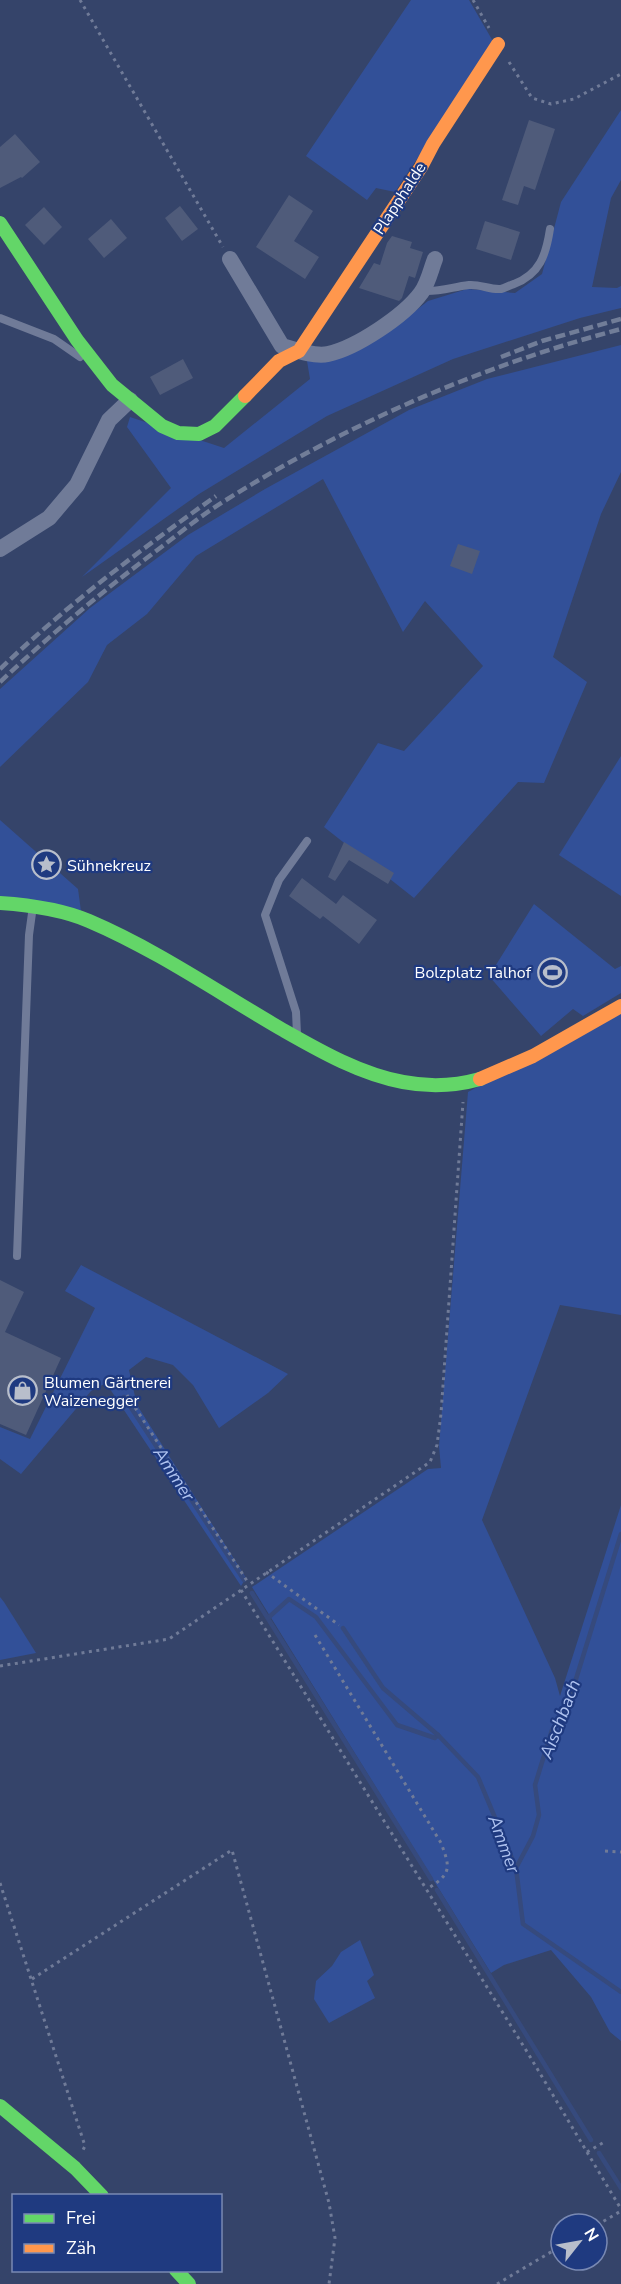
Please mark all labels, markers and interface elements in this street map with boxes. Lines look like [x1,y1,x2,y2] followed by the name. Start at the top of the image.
[368,158,431,239] street label: Plapphalde
[30,849,62,881] place icon: Sühnekreuz
[67,855,151,877] place label: Sühnekreuz
[536,956,568,988] sports icon: Bolzplatz Talhof
[415,962,532,984] place label: Bolzplatz Talhof
[44,1372,171,1412] place label: Blumen Gärtnerei Waizenegger
[7,1375,39,1407] shop icon: Blumen Gärtnerei Waizenegger
[147,1441,201,1506] water label: Ammer
[534,1676,586,1763] water label: Aischbach
[482,1811,526,1877] water label: Ammer
[12,2194,222,2272] legend
[66,2206,96,2230] text: Frei
[549,2212,609,2272] north arrow
[578,2224,604,2246] text: N
[66,2236,96,2260] text: Zäh

